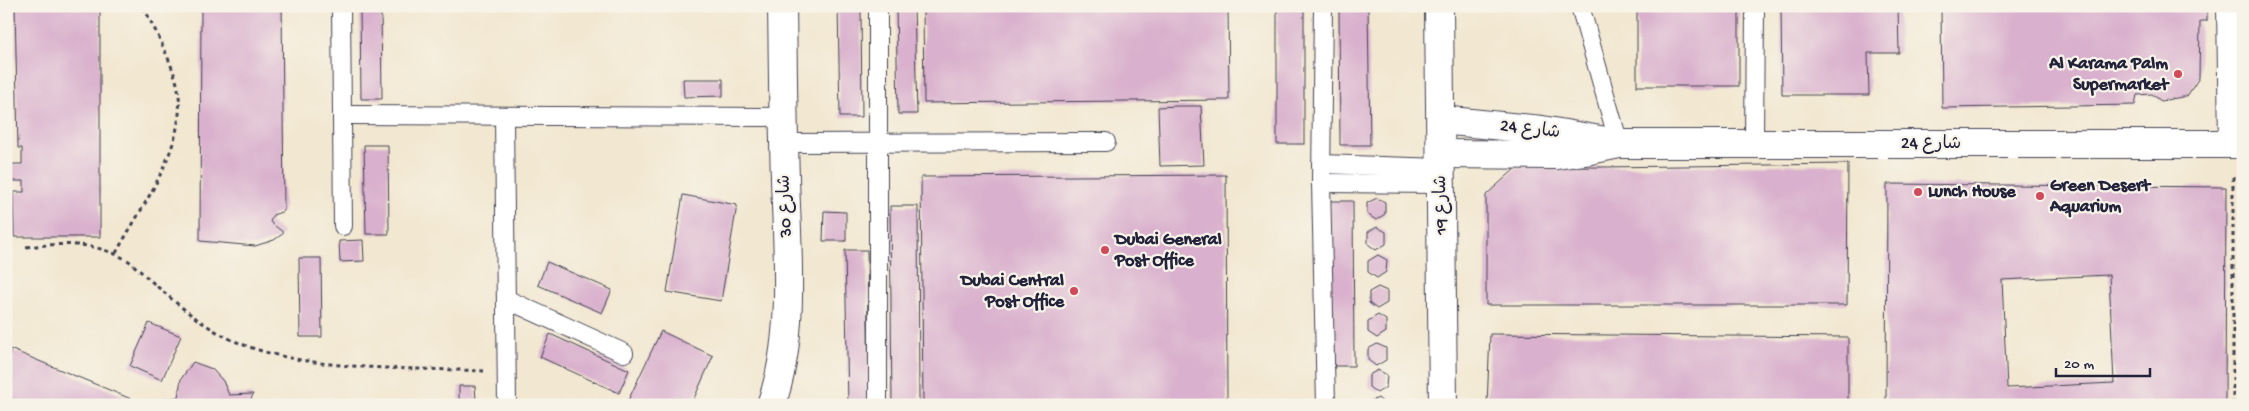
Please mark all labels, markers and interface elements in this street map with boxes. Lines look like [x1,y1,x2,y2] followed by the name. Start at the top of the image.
[2048,54,2170,96] place label: Al Karama Palm Supermarket
[2172,68,2184,80] marker: Al Karama Palm Supermarket
[1499,116,1561,144] street label: شارع 24
[1901,134,1961,155] street label: شارع 24
[774,174,798,239] street label: شارع 30
[1431,175,1453,236] street label: شارع 19
[2049,176,2151,218] place label: Green Desert Aquarium
[1928,182,2016,203] place label: Lunch House
[1912,186,1924,198] marker: Lunch House
[2034,190,2046,202] marker: Green Desert Aquarium
[1113,230,1222,272] place label: Dubai General Post Office
[1099,244,1111,256] marker: Dubai General Post Office
[959,271,1065,313] place label: Dubai Central Post Office
[1068,285,1080,297] marker: Dubai Central Post Office
[2056,346,2150,378] scale bar
[2064,356,2094,374] text: 20 m

